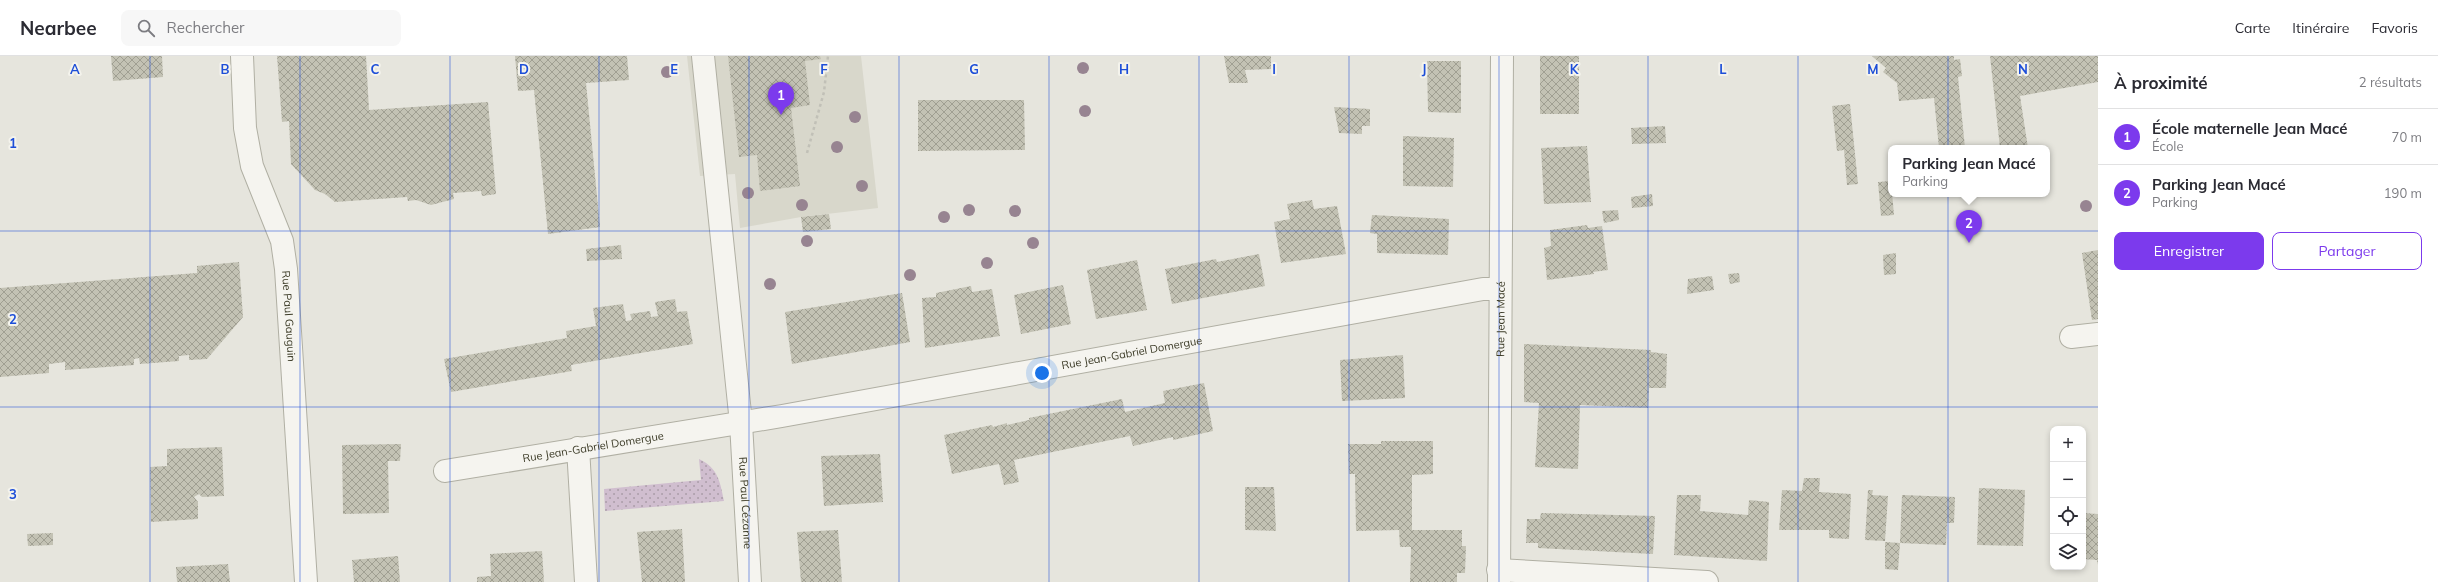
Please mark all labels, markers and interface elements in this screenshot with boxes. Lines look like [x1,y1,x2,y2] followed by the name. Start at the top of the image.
[121,10,401,46] search box
[20,16,97,40] text: Nearbee
[135,17,157,39] icon: search
[167,18,245,37] text: Rechercher
[2235,19,2270,37] text: Carte
[2292,19,2349,37] text: Itinéraire
[2371,19,2418,37] text: Favoris
[70,61,80,77] text: A
[221,61,230,77] text: B
[371,61,380,77] text: C
[519,61,529,77] text: D
[670,61,678,77] text: E
[820,61,828,77] text: F
[969,61,979,77] text: G
[1119,61,1129,77] text: H
[1272,61,1276,77] text: I
[1422,61,1426,77] text: J
[1570,61,1580,77] text: K
[1719,61,1727,77] text: L
[1867,61,1879,77] text: M
[2018,61,2028,77] text: N
[2114,72,2208,93] text: À proximité
[2359,74,2422,90] text: 2 résultats
[768,82,794,115] pin: 1
[2152,119,2347,138] text: École maternelle Jean Macé
[2123,129,2131,145] text: 1
[2392,129,2422,145] text: 70 m
[9,135,17,151] text: 1
[2152,138,2184,154] text: École
[1888,145,2050,197] popup
[1902,154,2036,173] text: Parking Jean Macé
[1902,173,1948,189] text: Parking
[2152,175,2286,194] text: Parking Jean Macé
[2123,185,2131,201] text: 2
[2384,185,2422,201] text: 190 m
[2152,194,2198,210] text: Parking
[1956,210,1982,243] pin: 2
[2114,232,2264,270] button: Enregistrer
[2272,232,2422,270] button: Partager
[279,270,299,362] street label: Rue Paul Gauguin
[1493,281,1508,357] street label: Rue Jean Macé
[9,311,17,327] text: 2
[1060,333,1203,372] street label: Rue Jean-Gabriel Domergue
[1032,363,1052,383] your location
[2050,426,2086,570] map controls
[2050,426,2086,462] button: +
[522,428,665,465] street label: Rue Jean-Gabriel Domergue
[736,456,755,549] street label: Rue Paul Cézanne
[2050,462,2086,498] button: −
[9,486,17,502] text: 3
[2050,498,2086,534] button: locate
[2050,534,2086,570] button: layers

